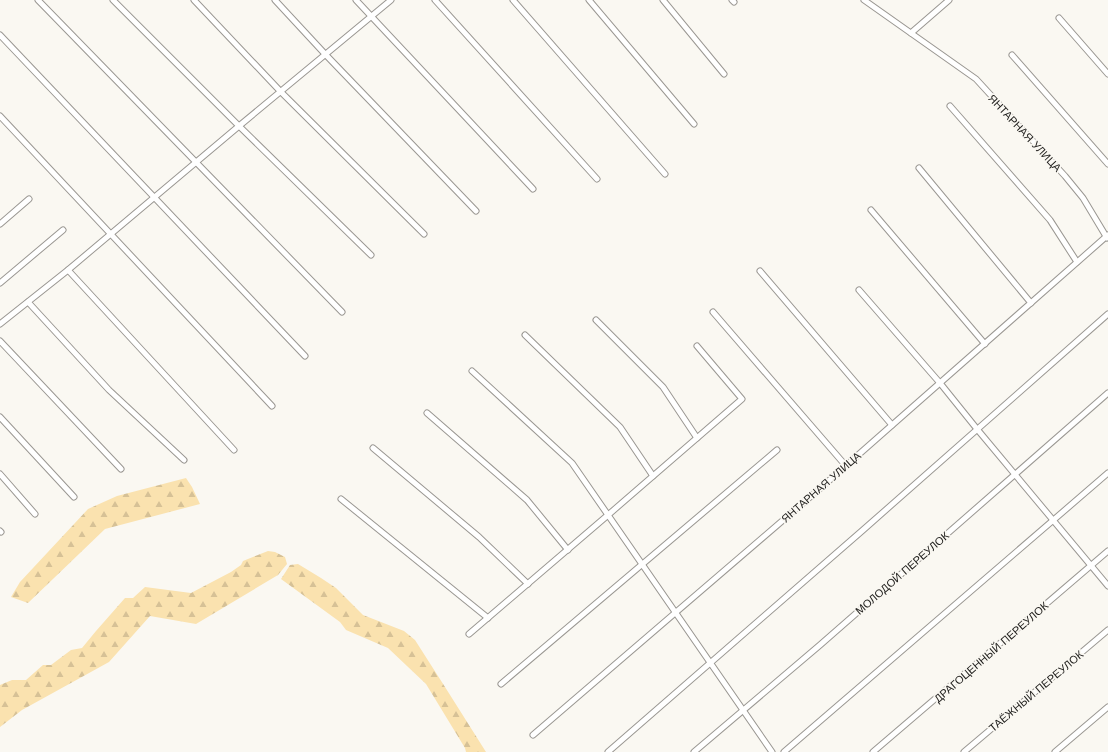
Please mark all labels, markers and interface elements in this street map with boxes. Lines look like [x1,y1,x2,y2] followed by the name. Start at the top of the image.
[985,92,1064,175] street label: ЯНТАРНАЯ УЛИЦА
[779,449,864,525] street label: ЯНТАРНАЯ УЛИЦА
[853,529,952,617] street label: МОЛОДОЙ ПЕРЕУЛОК
[932,599,1051,705] street label: ДРАГОЦЕННЫЙ ПЕРЕУЛОК
[986,648,1087,735] street label: ТАЁЖНЫЙ ПЕРЕУЛОК

